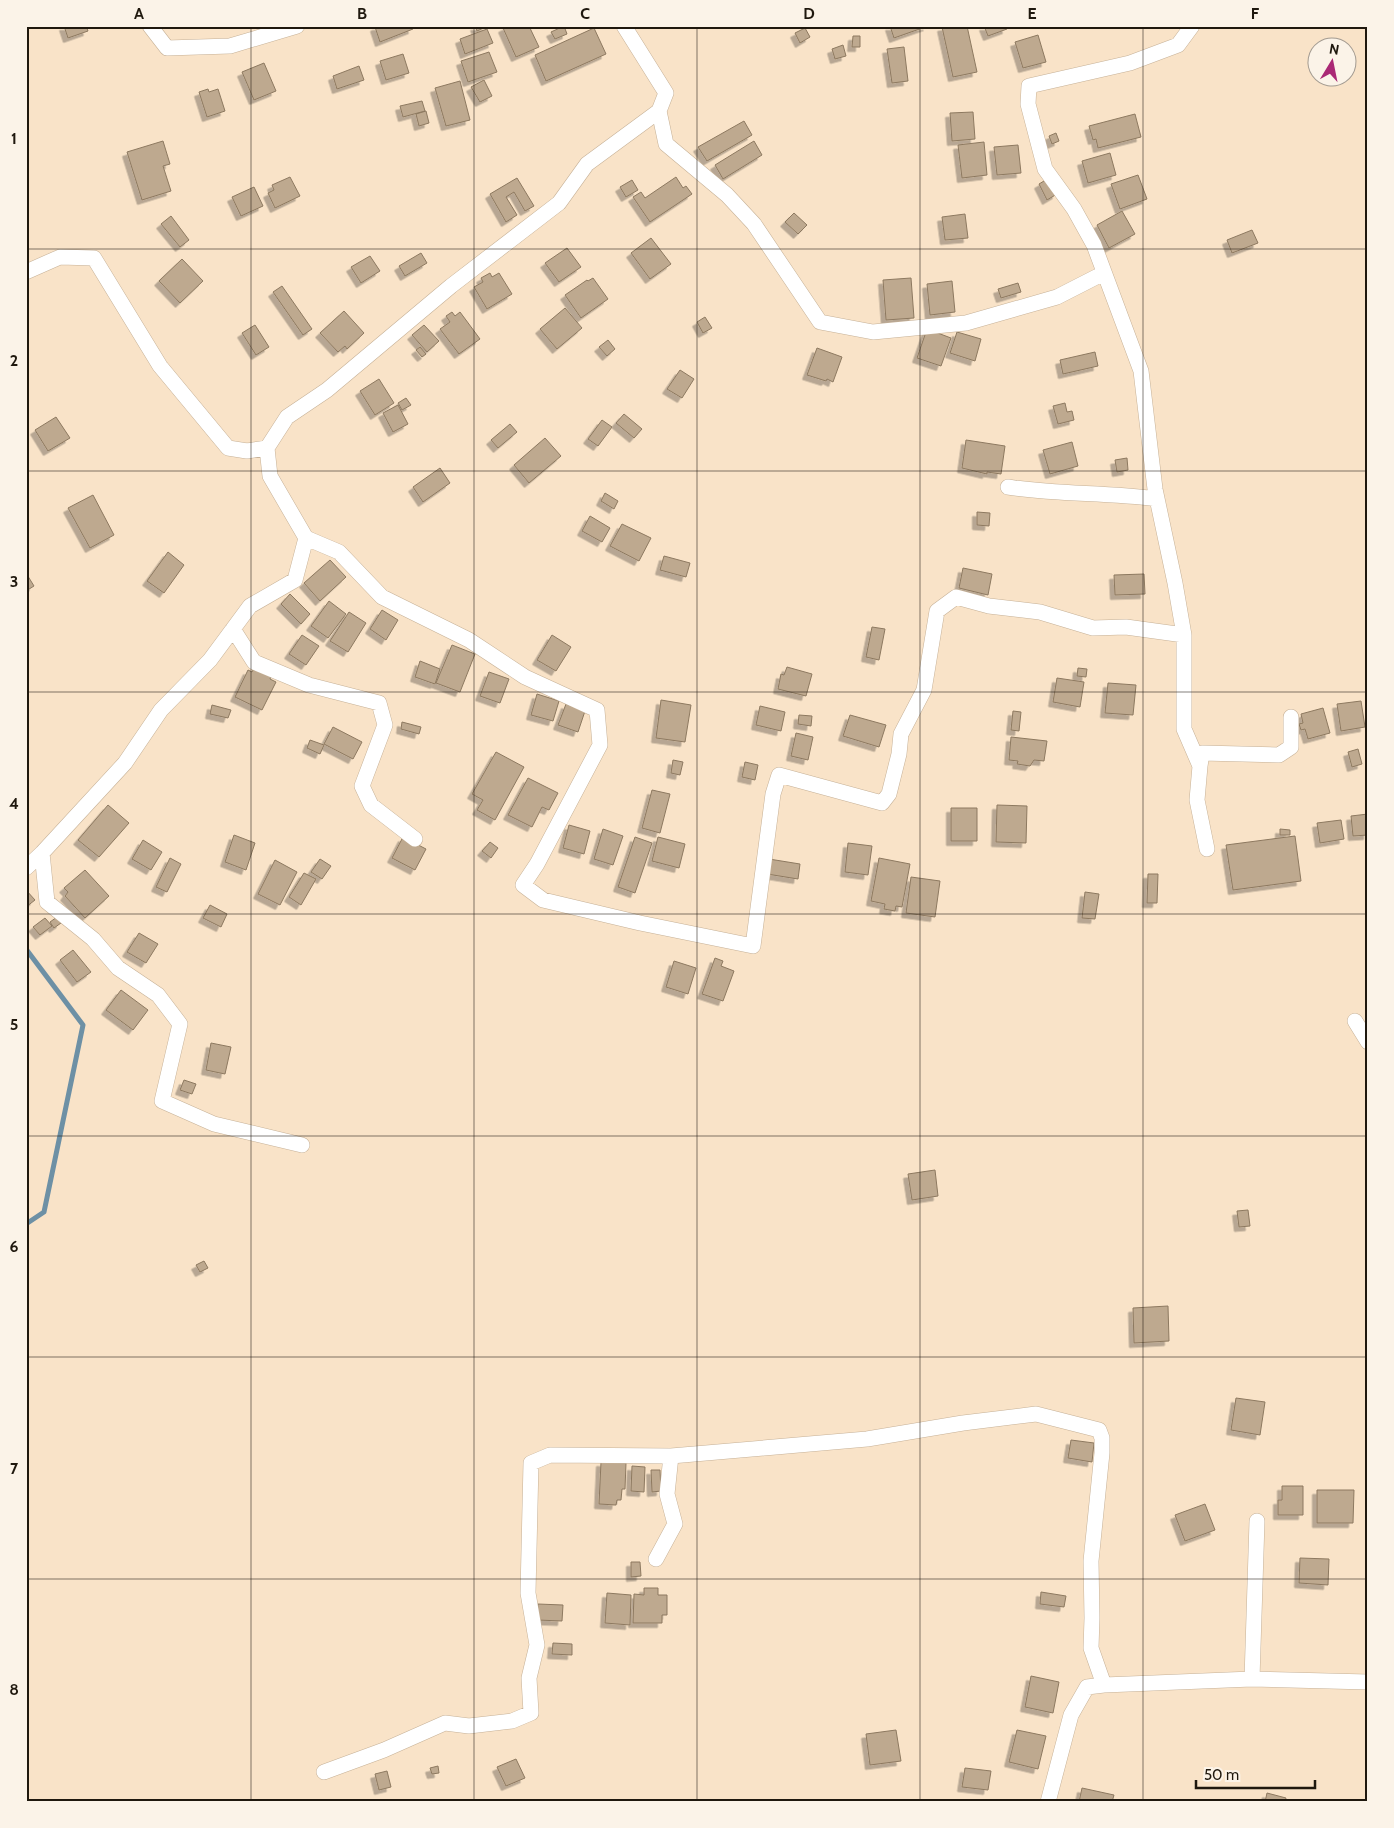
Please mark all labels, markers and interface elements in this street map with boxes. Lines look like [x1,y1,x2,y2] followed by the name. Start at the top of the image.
[134,4,144,23] text: A
[357,4,367,23] text: B
[580,4,590,23] text: C
[803,4,815,23] text: D
[1027,4,1037,23] text: E
[1251,4,1260,23] text: F
[1306,38,1356,88] north arrow
[1328,39,1341,59] text: N
[11,129,17,148] text: 1
[10,351,18,370] text: 2
[10,572,18,591] text: 3
[9,794,19,813] text: 4
[10,1015,18,1034] text: 5
[10,1237,19,1256] text: 6
[10,1459,19,1478] text: 7
[9,1680,19,1699] text: 8
[1196,1758,1315,1790] scale bar
[1204,1766,1239,1784] text: 50 m

